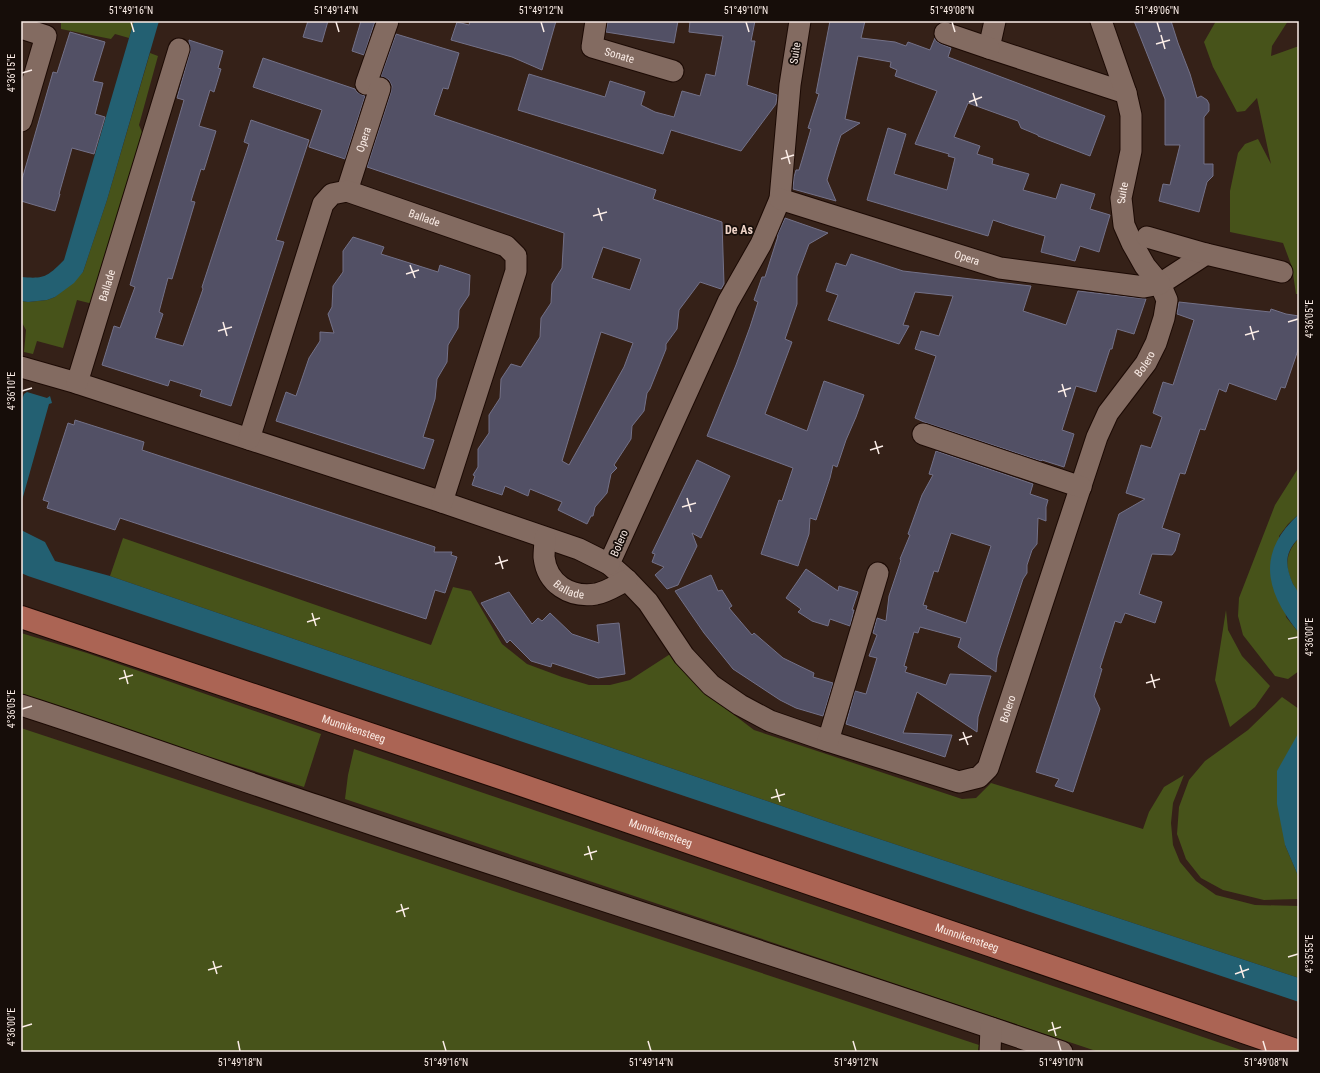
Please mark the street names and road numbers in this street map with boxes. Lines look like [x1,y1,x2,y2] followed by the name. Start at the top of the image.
[787,41,804,65] street label: Suite
[603,45,636,66] street label: Sonate
[354,126,374,154] street label: Opera
[1115,181,1131,204] street label: Suite
[407,207,442,230] street label: Ballade
[953,248,981,268] street label: Opera
[96,268,118,303] street label: Ballade
[1132,349,1158,380] street label: Bolero
[608,527,631,559] street label: Bolero
[551,578,585,602] street label: Ballade
[997,693,1019,724] street label: Bolero
[320,712,387,746] street label: Munnikensteeg
[627,816,694,850] street label: Munnikensteeg
[934,921,1000,955] street label: Munnikensteeg

